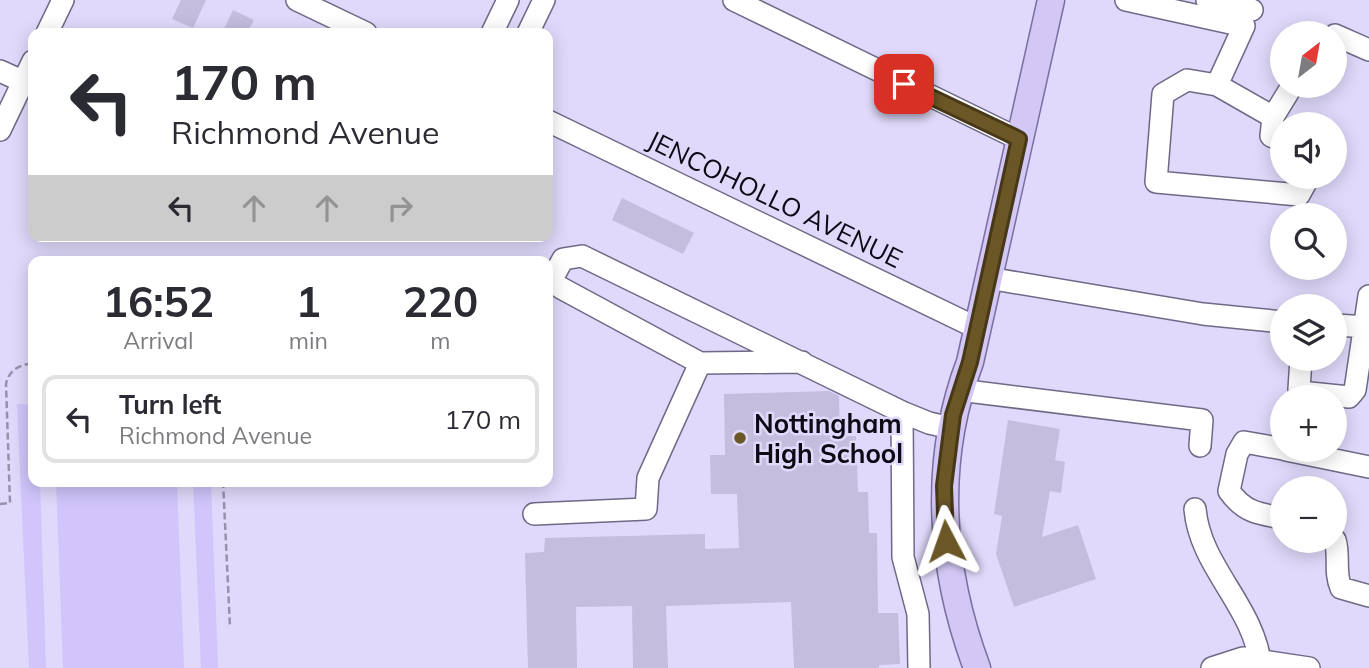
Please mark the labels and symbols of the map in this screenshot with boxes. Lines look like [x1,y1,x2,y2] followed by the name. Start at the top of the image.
[1270,21,1348,98] north arrow
[874,54,934,114] pin
[642,123,908,275] street label: JENCOHOLLO AVENUE
[754,407,903,470] place label: Nottingham High School
[732,430,748,446] marker: Nottingham High School
[909,504,983,578] position arrow

